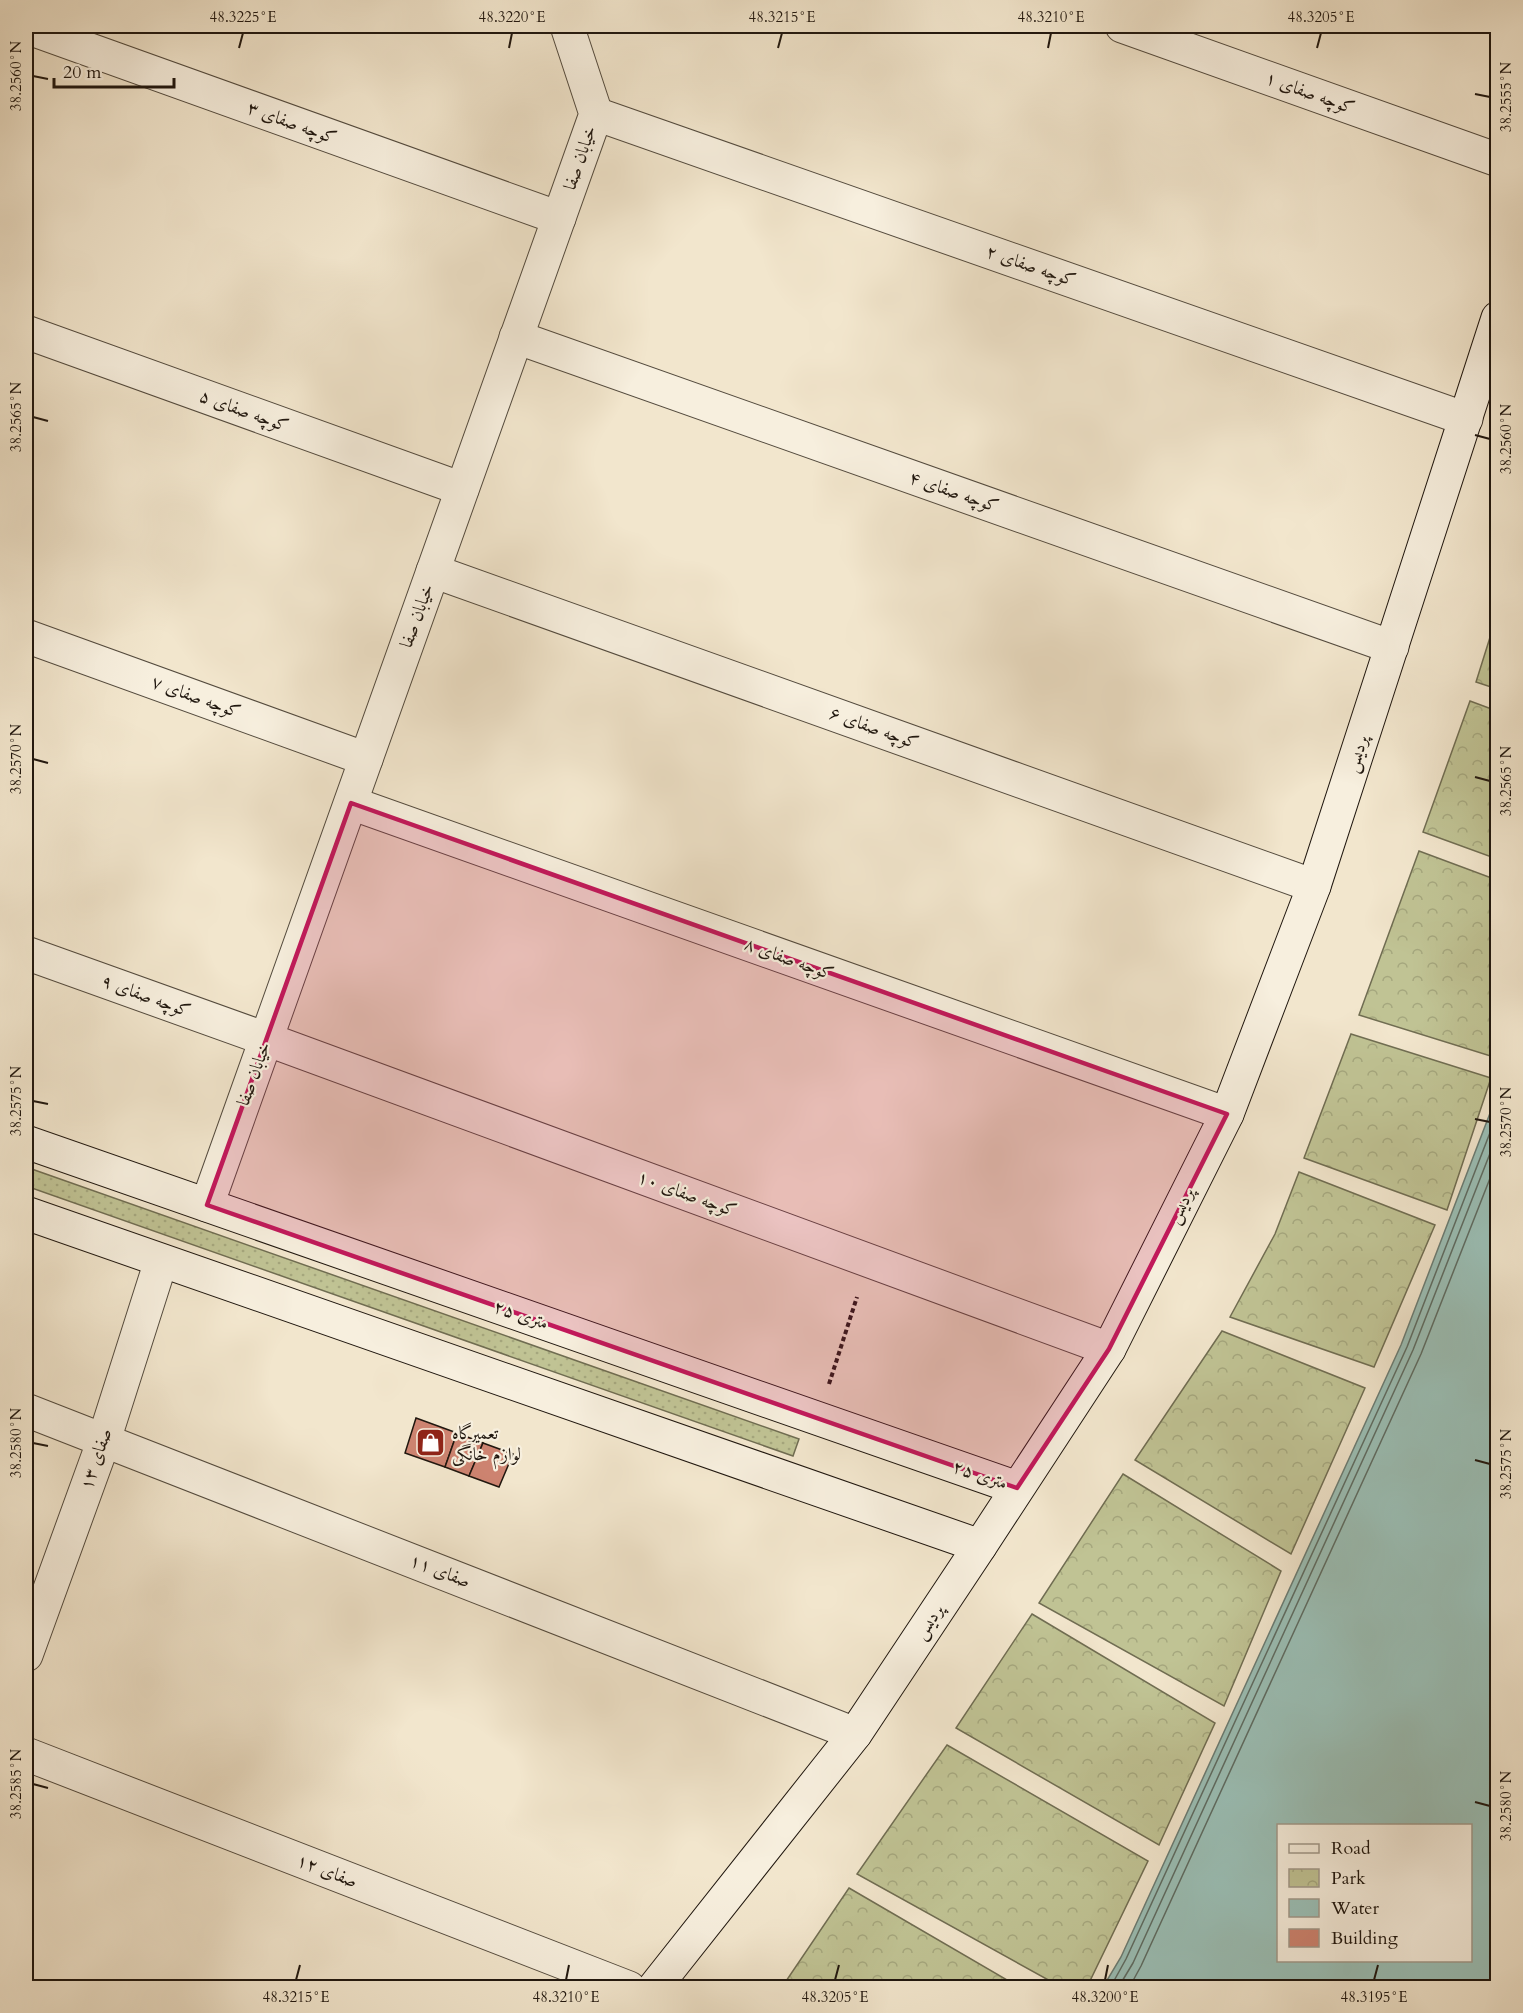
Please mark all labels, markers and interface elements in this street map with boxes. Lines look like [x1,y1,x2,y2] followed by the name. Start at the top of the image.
[210,7,276,27] text: 48.3225°E
[479,7,545,27] text: 48.3220°E
[749,7,815,27] text: 48.3215°E
[1018,7,1084,27] text: 48.3210°E
[1288,7,1354,27] text: 48.3205°E
[6,41,26,111] text: 38.2560°N
[54,51,174,89] scale bar
[63,60,102,85] text: 20 m
[1496,62,1516,132] text: 38.2555°N
[1262,65,1358,121] street label: کوچه صفای ۱
[244,95,340,151] street label: کوچه صفای ۳
[557,123,603,193] street label: خیابان صفا
[983,239,1079,293] street label: کوچه صفای ۲
[6,382,26,452] text: 38.2565°N
[196,383,292,439] street label: کوچه صفای ۵
[1496,404,1516,474] text: 38.2560°N
[906,465,1002,519] street label: کوچه صفای ۴
[394,580,440,652] street label: خیابان صفا
[148,669,244,725] street label: کوچه صفای ۷
[826,700,922,756] street label: کوچه صفای ۶
[6,724,26,794] text: 38.2570°N
[1339,730,1375,776] street label: پردیس
[1496,746,1516,816] text: 38.2565°N
[741,931,837,987] street label: کوچه صفای ۸
[98,968,194,1024] street label: کوچه صفای ۹
[231,1038,277,1110] street label: خیابان صفا
[6,1066,26,1136] text: 38.2575°N
[1496,1087,1516,1157] text: 38.2570°N
[634,1165,740,1223] street label: کوچه صفای ۱۰
[1161,1182,1202,1229] street label: پردیس
[490,1294,552,1336] street label: ۲۵ متری
[6,1408,26,1478] text: 38.2580°N
[452,1421,521,1470] place label: تعمیرگاه لوازم خانگی
[74,1425,118,1493] street label: صفای ۱۳
[415,1427,447,1459] shop icon: تعمیرگاه لوازم خانگی
[1496,1429,1516,1499] text: 38.2575°N
[949,1454,1011,1496] street label: ۲۵ متری
[406,1548,474,1594] street label: صفای ۱۱
[908,1598,951,1645] street label: پردیس
[6,1749,26,1819] text: 38.2585°N
[1496,1771,1516,1841] text: 38.2580°N
[1277,1824,1472,1962] legend
[1331,1836,1371,1861] text: Road
[293,1848,361,1894] street label: صفای ۱۲
[1331,1866,1366,1891] text: Park
[1330,1896,1380,1921] text: Water
[1331,1926,1399,1951] text: Building
[263,1987,329,2007] text: 48.3215°E
[533,1987,599,2007] text: 48.3210°E
[802,1987,868,2007] text: 48.3205°E
[1072,1987,1138,2007] text: 48.3200°E
[1341,1987,1407,2007] text: 48.3195°E

